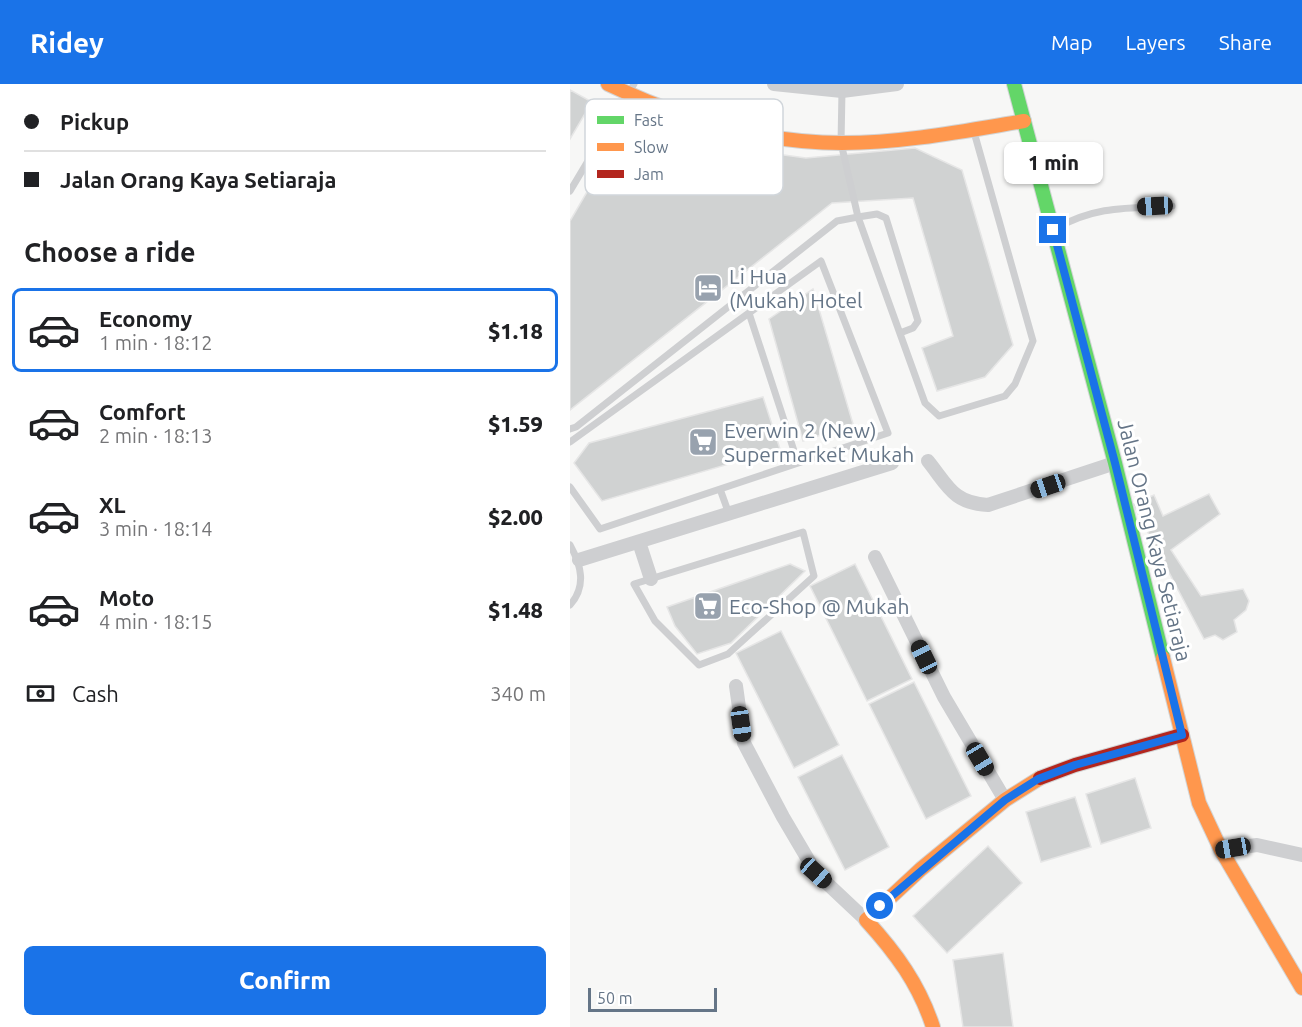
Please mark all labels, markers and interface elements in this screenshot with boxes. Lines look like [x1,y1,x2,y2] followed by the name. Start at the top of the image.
[30,27,104,58] text: Ridey
[1051,30,1092,54] text: Map
[1125,30,1186,54] text: Layers
[1219,30,1272,54] text: Share
[585,99,783,195] legend
[60,109,129,134] text: Pickup
[634,111,664,129] text: Fast
[634,138,669,156] text: Slow
[1004,143,1102,185] callout: 1 min
[1028,151,1079,174] text: 1 min
[634,165,664,183] text: Jam
[60,167,336,192] text: Jalan Orang Kaya Setiaraja
[1137,196,1173,216] car
[1039,216,1066,243] route end
[24,237,196,267] text: Choose a ride
[729,264,863,312] place label: Li Hua (Mukah) Hotel
[692,272,724,304] hotel icon: Li Hua (Mukah) Hotel
[27,303,81,357] icon: car
[99,306,192,331] text: Economy
[488,318,543,343] text: $1.18
[99,331,213,354] text: 1 min · 18:12
[27,396,81,450] icon: car
[99,399,186,424] text: Comfort
[488,411,543,436] text: $1.59
[1113,416,1197,664] street label: Jalan Orang Kaya Setiaraja
[724,418,914,466] place label: Everwin 2 (New) Supermarket Mukah
[99,424,213,447] text: 2 min · 18:13
[687,426,719,458] supermarket icon: Everwin 2 (New) Supermarket Mukah
[1028,472,1068,500] car
[27,489,81,543] icon: car
[99,492,126,517] text: XL
[488,504,543,529] text: $2.00
[99,517,213,540] text: 3 min · 18:14
[27,582,81,636] icon: car
[99,585,154,610] text: Moto
[692,590,724,622] supermarket icon: Eco-Shop @ Mukah
[729,594,909,618] place label: Eco-Shop @ Mukah
[488,597,543,622] text: $1.48
[99,610,213,633] text: 4 min · 18:15
[908,637,940,677] car
[24,677,57,710] icon: cash
[72,681,119,706] text: Cash
[490,682,546,705] text: 340 m
[730,705,752,743] car
[963,739,997,779] car
[1214,836,1252,860] car
[797,854,835,892] car
[866,892,893,919] route start
[24,946,546,1015] button: Confirm
[588,985,717,1012] scale bar
[597,989,633,1007] text: 50 m

